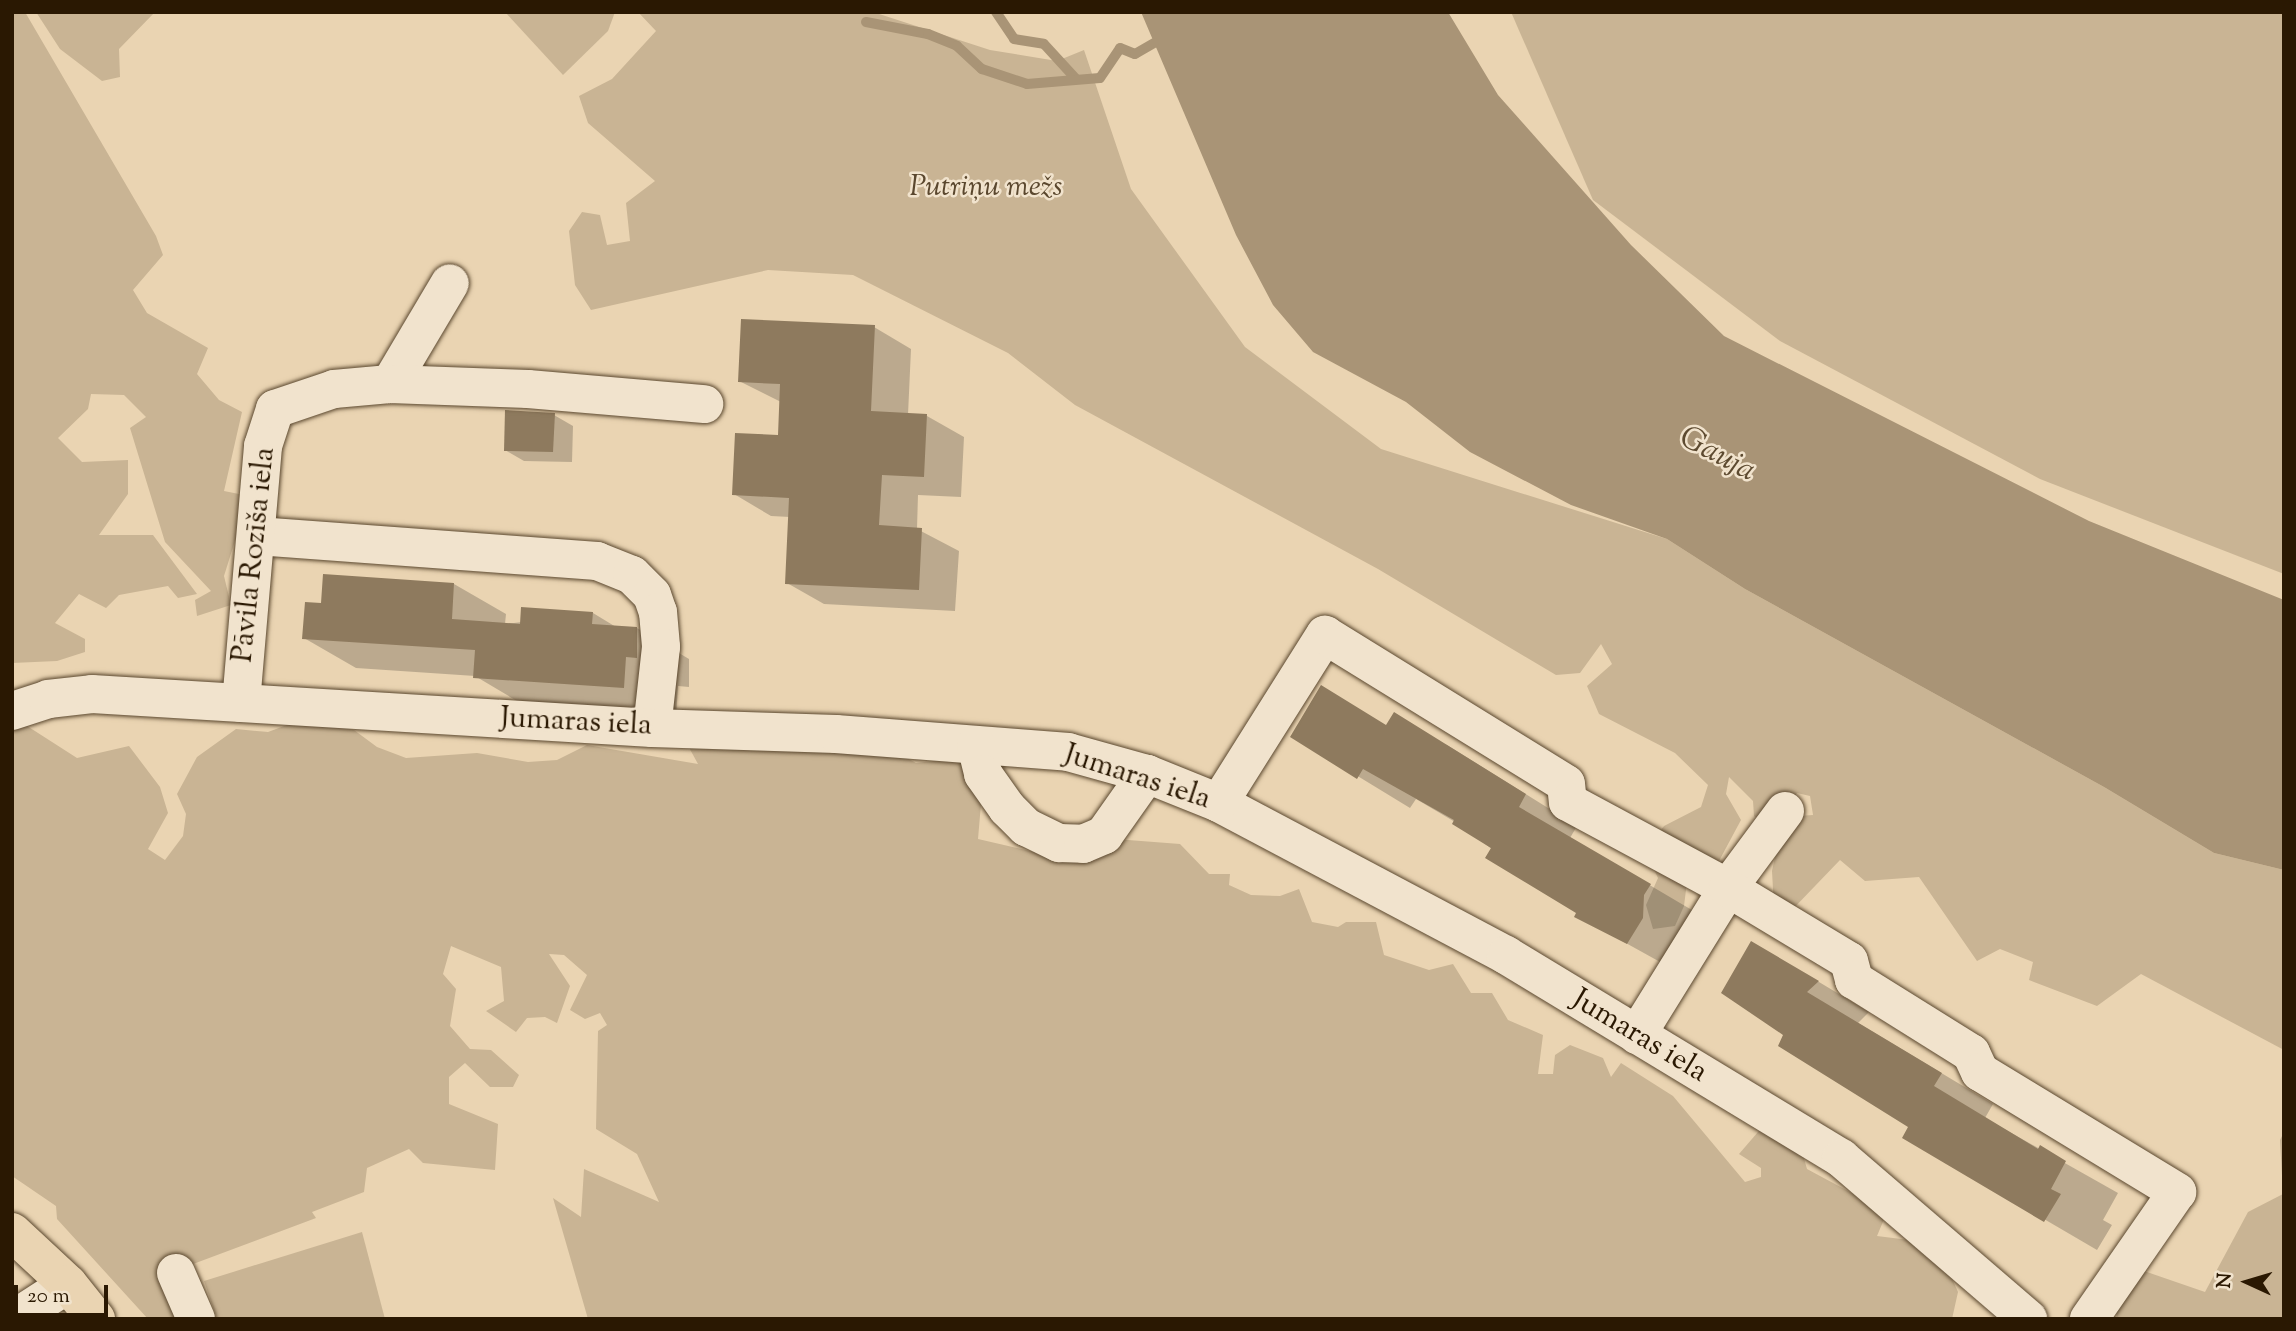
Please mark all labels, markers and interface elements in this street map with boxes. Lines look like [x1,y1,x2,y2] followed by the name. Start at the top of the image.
[910,170,1062,206] park label: Putriņu mežs
[1672,419,1762,491] water label: Gauja
[226,446,284,664] street label: Pāvila Rozīša iela
[499,701,653,745] street label: Jumaras iela
[1059,737,1215,819] street label: Jumaras iela
[1565,982,1713,1092] street label: Jumaras iela
[2212,1247,2282,1317] north arrow
[18,1272,112,1316] scale bar
[2212,1272,2240,1289] text: N
[27,1282,70,1312] text: 20 m

